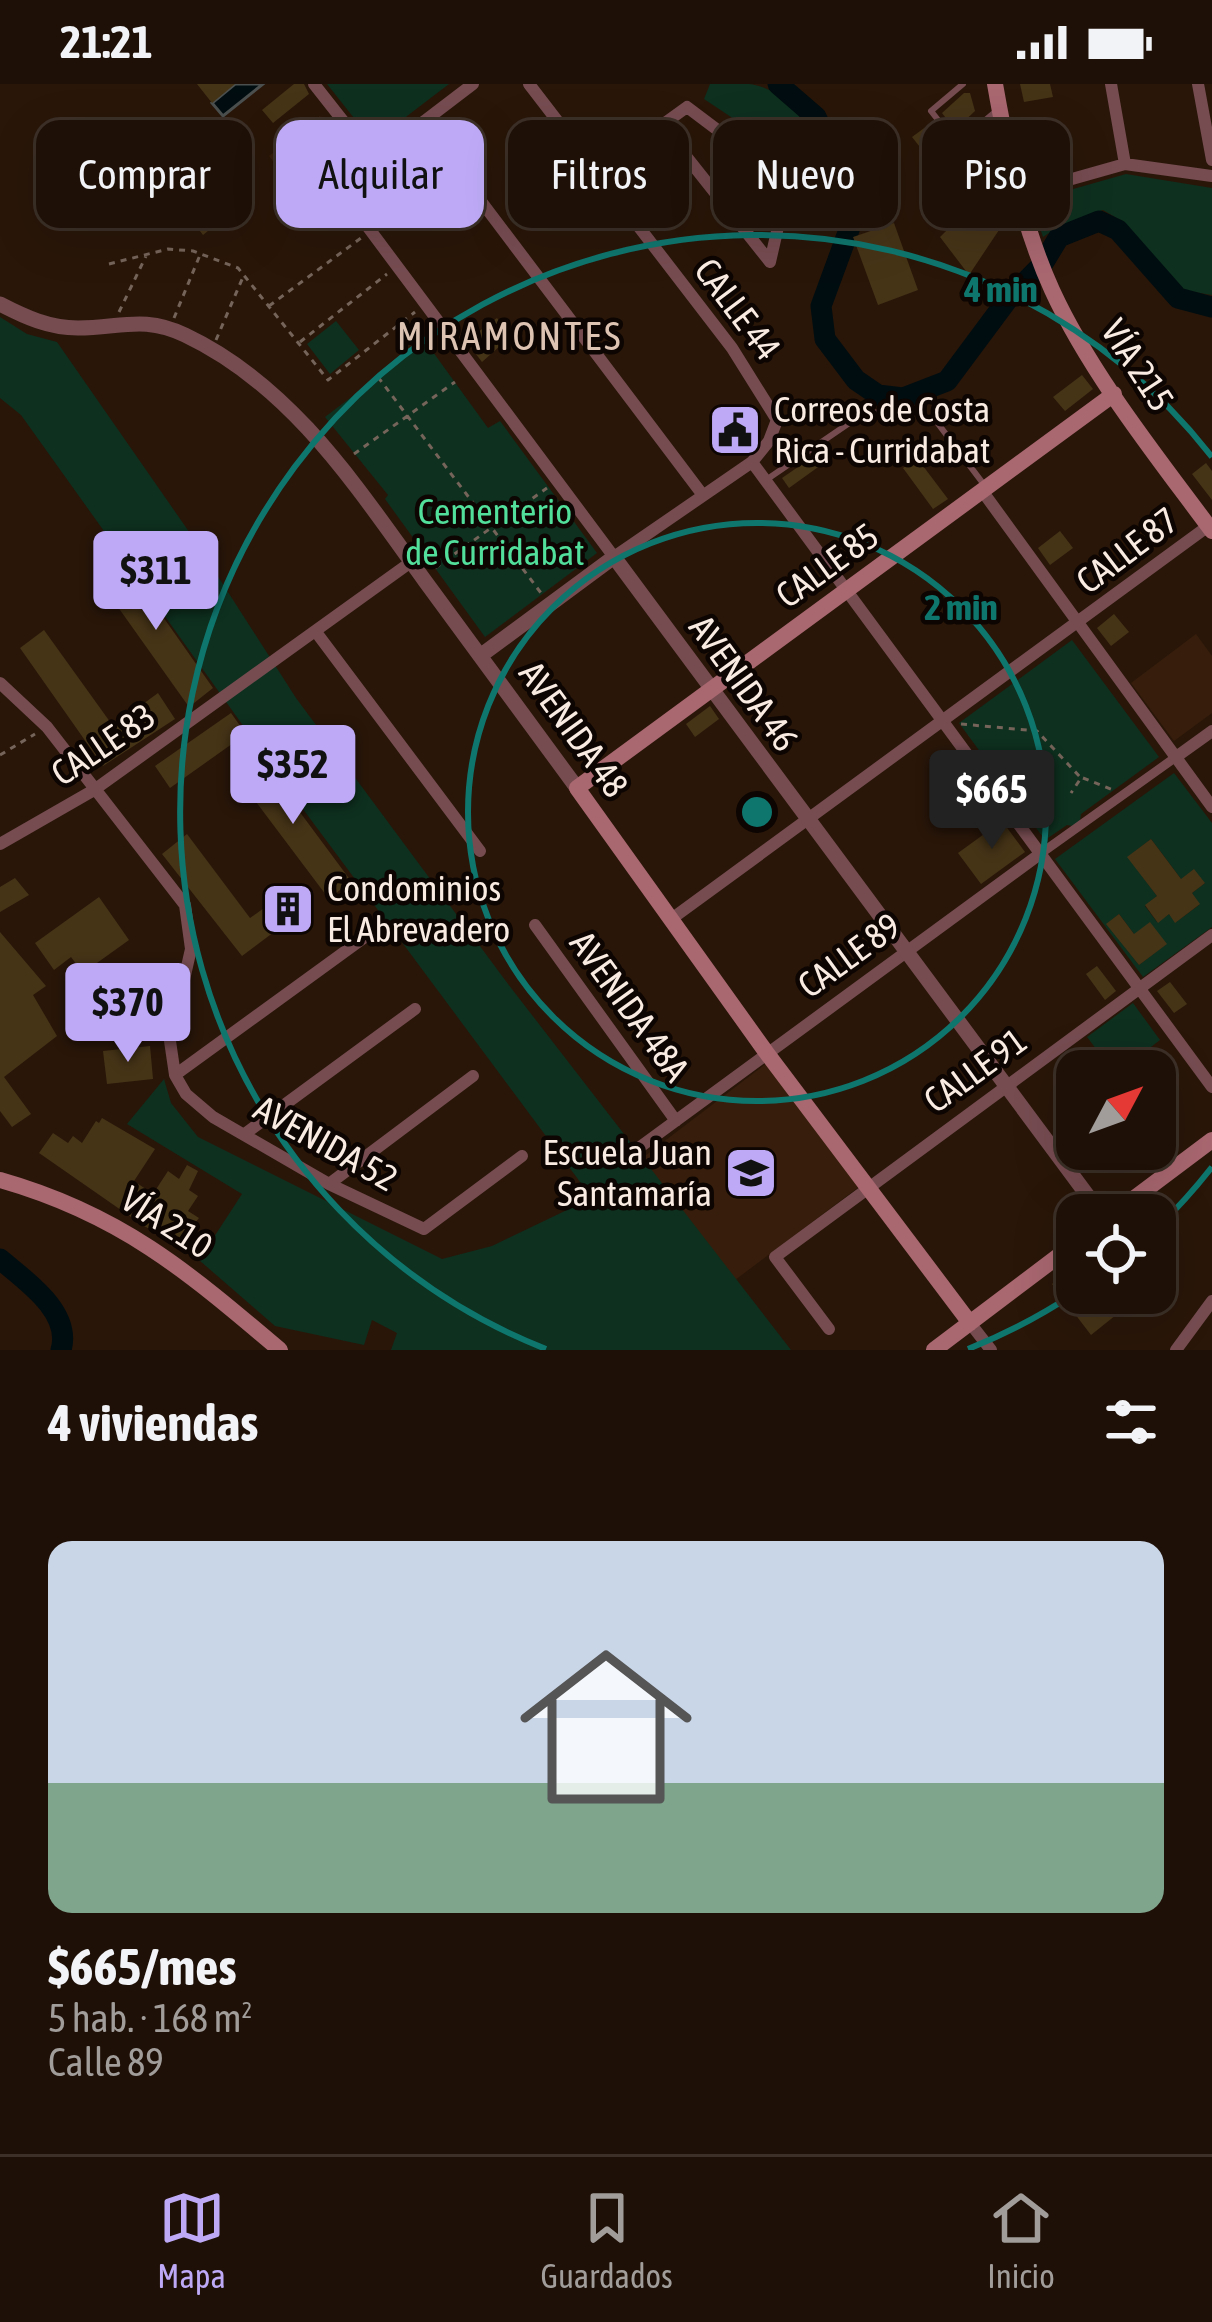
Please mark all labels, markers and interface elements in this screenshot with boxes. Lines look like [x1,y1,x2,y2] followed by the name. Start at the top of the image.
[60,16,153,68] text: 21:21
[36,120,252,228] chip: Comprar
[276,120,484,228] chip: Alquilar
[508,120,689,228] chip: Filtros
[713,120,898,228] chip: Nuevo
[922,120,1070,228] chip: Piso
[686,250,790,368] street label: CALLE 44
[963,268,1038,310] text: 4 min
[1093,312,1183,418] street label: VÍA 215
[397,314,623,358] district label: MIRAMONTES
[774,388,990,471] place label: Correos de Costa Rica - Curridabat
[707,402,763,458] public building icon: Correos de Costa Rica - Curridabat
[405,490,585,573] park label: Cementerio de Curridabat
[1068,498,1186,602] street label: CALLE 87
[768,514,886,616] street label: CALLE 85
[85,531,227,633] pin: $311
[120,548,192,592] text: $311
[924,586,998,628] text: 2 min
[681,607,807,759] street label: AVENIDA 46
[511,653,637,805] street label: AVENIDA 48
[43,694,163,794] street label: CALLE 83
[222,725,364,827] pin: $352
[257,742,329,786] text: $352
[921,750,1063,852] pin: $665
[956,767,1028,811] text: $665
[736,791,778,833] centre of rings
[327,867,510,950] place label: Condominios El Abrevadero
[260,881,316,937] building icon: Condominios El Abrevadero
[790,904,908,1006] street label: CALLE 89
[562,923,698,1089] street label: AVENIDA 48A
[57,963,199,1065] pin: $370
[92,980,164,1024] text: $370
[916,1019,1034,1121] street label: CALLE 91
[1056,1050,1176,1170] north arrow
[1056,1050,1176,1314] map controls
[247,1087,405,1199] street label: AVENIDA 52
[543,1131,712,1214] place label: Escuela Juan Santamaría
[723,1145,779,1201] school or university icon: Escuela Juan Santamaría
[114,1177,220,1267] street label: VÍA 210
[1056,1194,1176,1314] button: locate
[1098,1389,1164,1455] icon: filters
[48,1393,258,1452] text: 4 viviendas
[498,1619,714,1835] icon: home
[48,1937,236,1996] text: $665/mes
[48,1996,253,2040] text: 5 hab. · 168 m²
[48,2040,164,2084] text: Calle 89
[157,2185,226,2295] tab: Mapa
[540,2185,673,2295] tab: Guardados
[987,2185,1055,2295] tab: Inicio

